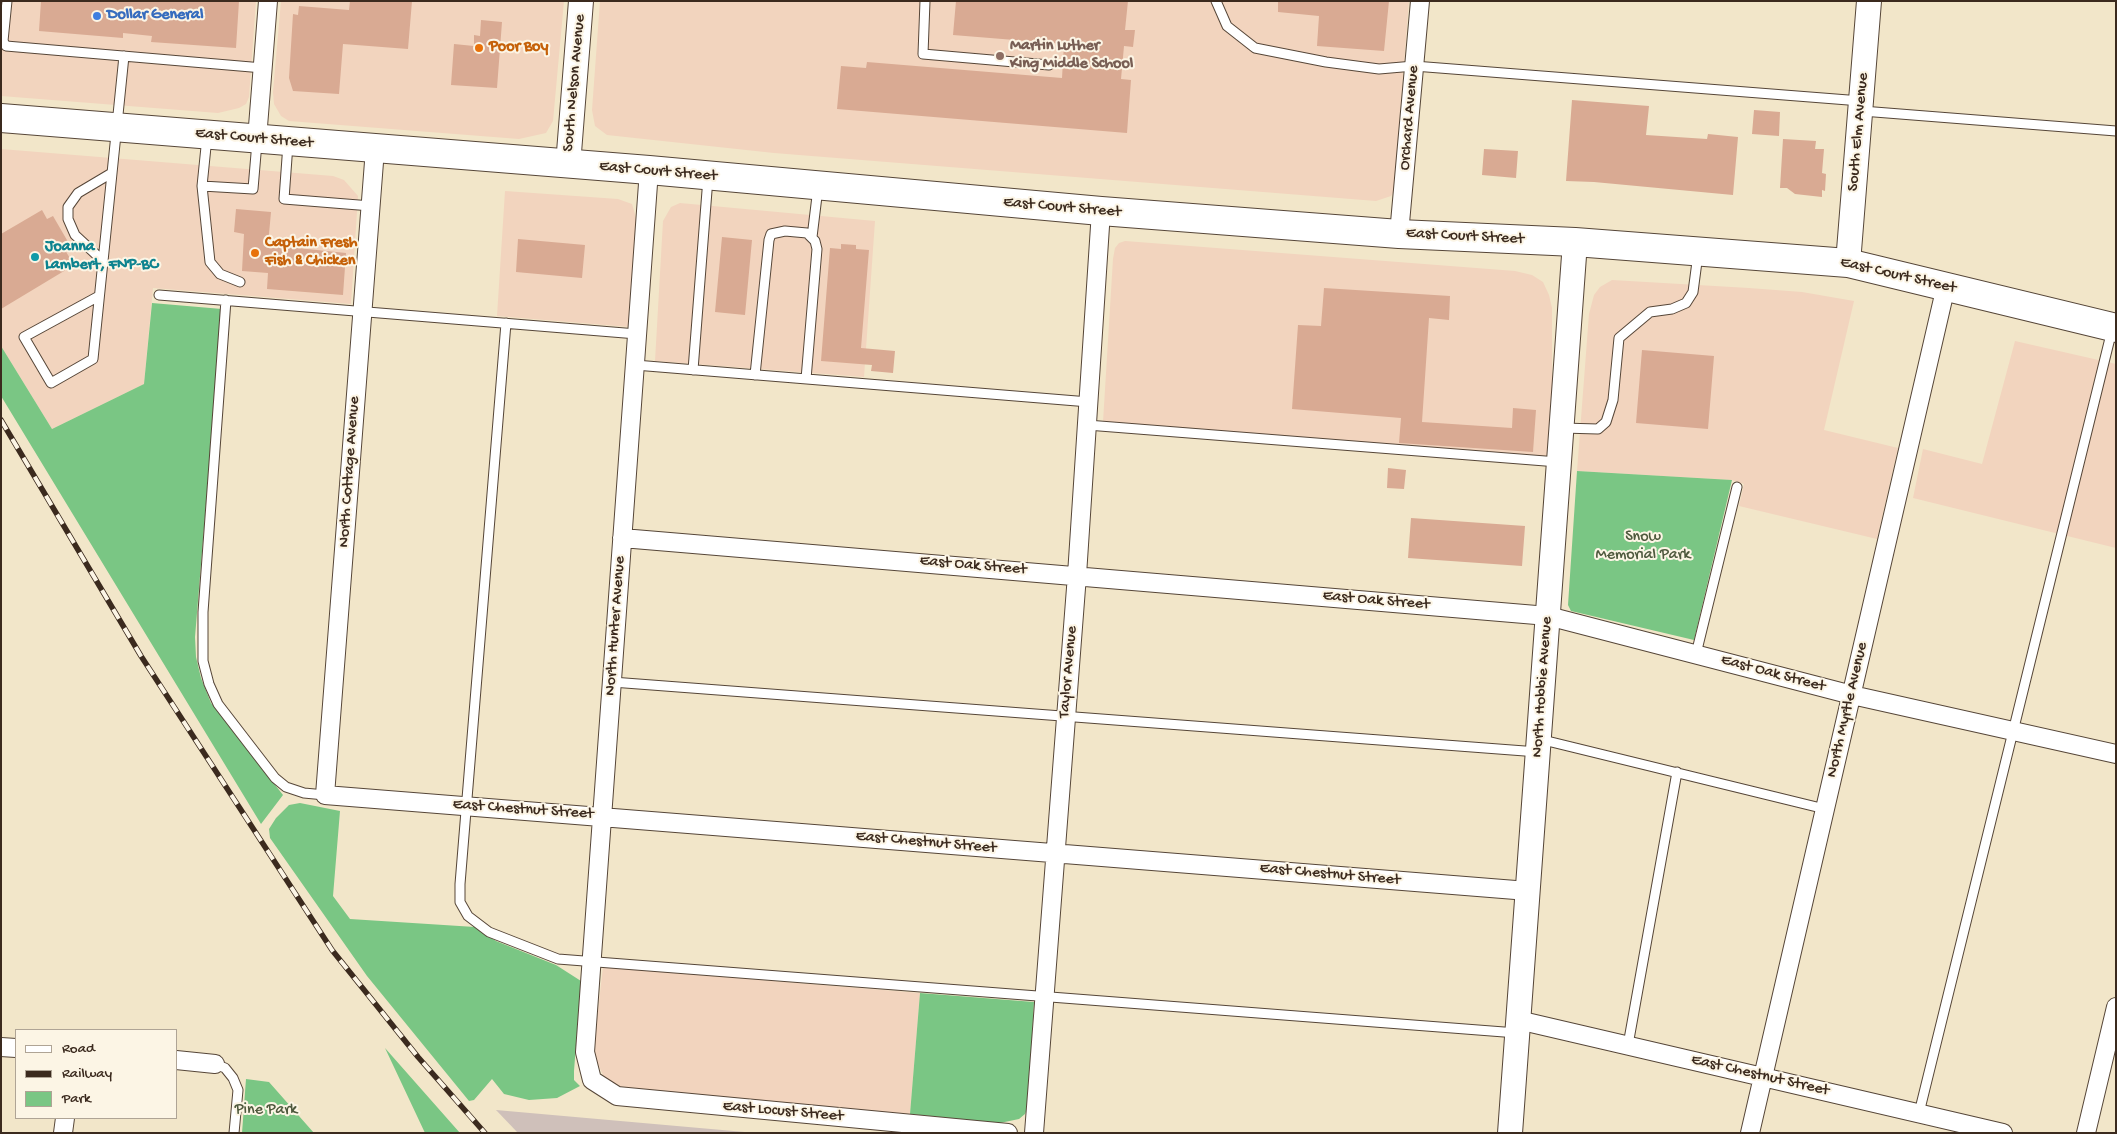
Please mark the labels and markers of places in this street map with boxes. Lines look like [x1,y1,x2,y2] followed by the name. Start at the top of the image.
[107,6,203,26] place label: Dollar General
[91,10,103,22] marker: Dollar General
[1010,37,1133,75] place label: Martin Luther King Middle School
[489,38,548,58] place label: Poor Boy
[473,42,485,54] marker: Poor Boy
[994,50,1006,62] marker: Martin Luther King Middle School
[265,234,357,272] place label: Captain Fresh Fish & Chicken
[45,238,158,276] place label: Joanna Lambert, FNP-BC
[249,247,261,259] marker: Captain Fresh Fish & Chicken
[29,251,41,263] marker: Joanna Lambert, FNP-BC

